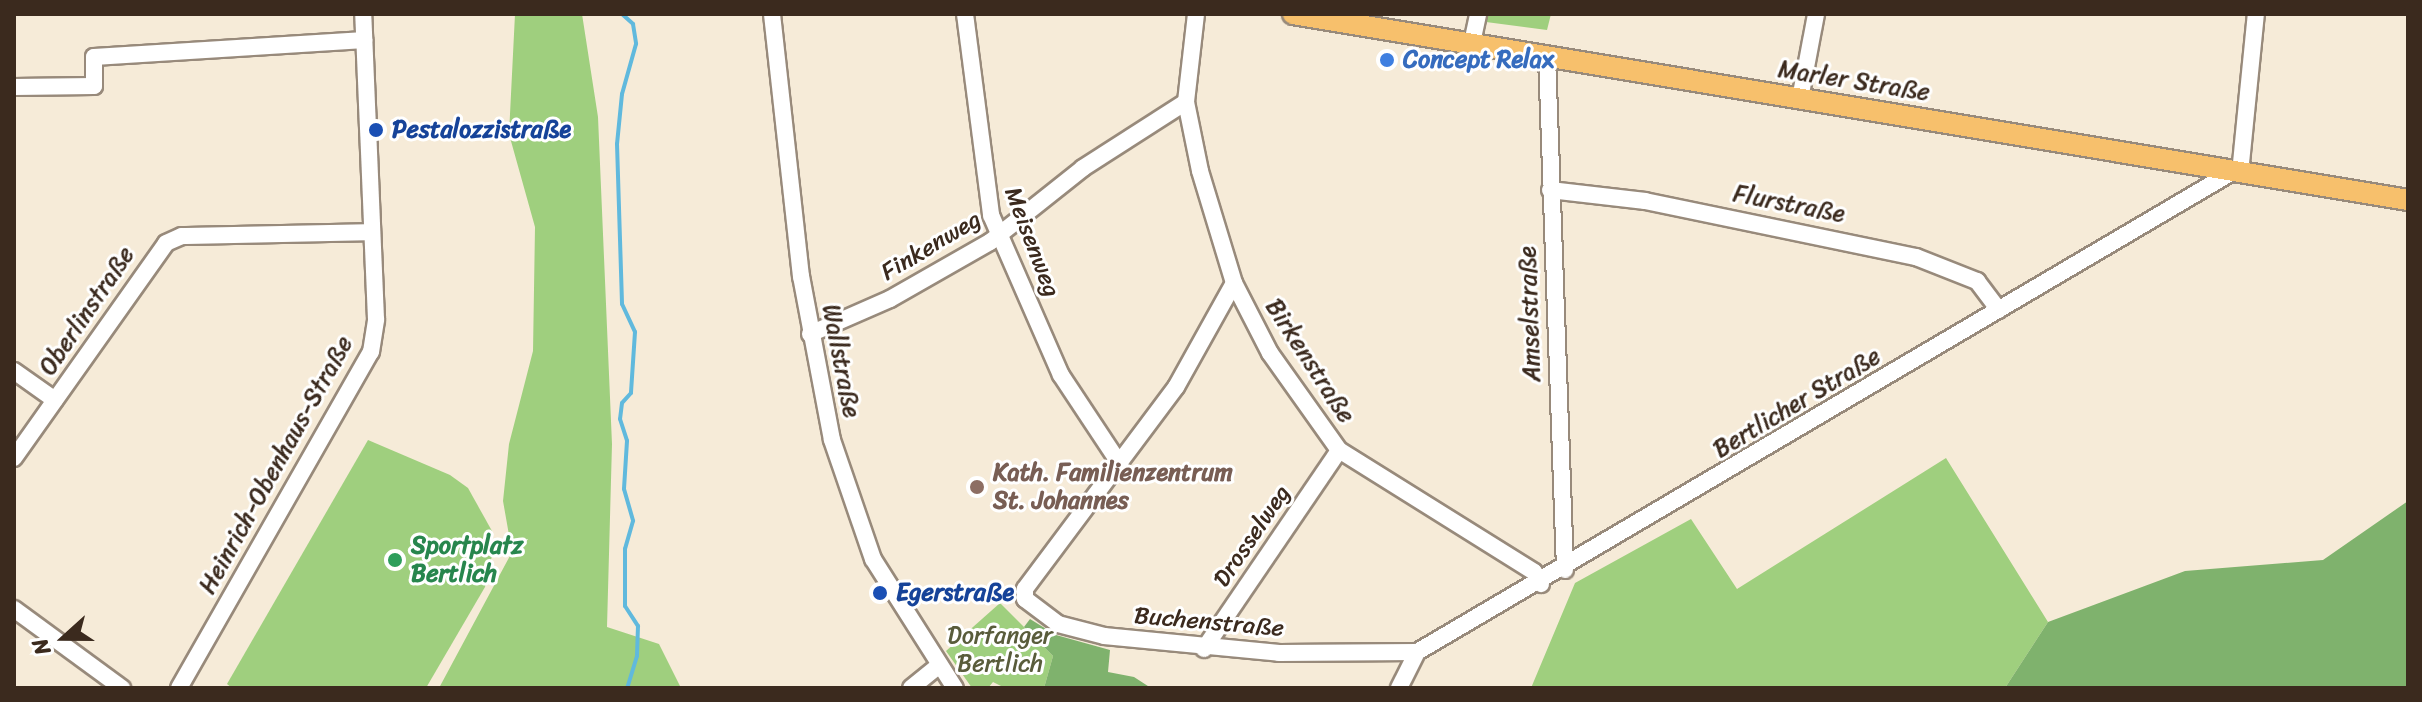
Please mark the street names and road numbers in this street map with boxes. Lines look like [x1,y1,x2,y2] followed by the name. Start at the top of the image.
[1776,55,1932,107] street label: Marler Straße
[1731,179,1847,229] street label: Flurstraße
[998,183,1066,301] street label: Meisenweg
[876,205,986,287] street label: Finkenweg
[33,241,141,381] street label: Oberlinstraße
[1513,246,1547,382] street label: Amselstraße
[1259,294,1361,428] street label: Birkenstraße
[816,302,866,420] street label: Wallstraße
[193,331,359,599] street label: Heinrich-Obenhaus-Straße
[1708,342,1886,464] street label: Bertlicher Straße
[1207,480,1297,592] street label: Drosselweg
[1133,601,1285,643] street label: Buchenstraße

